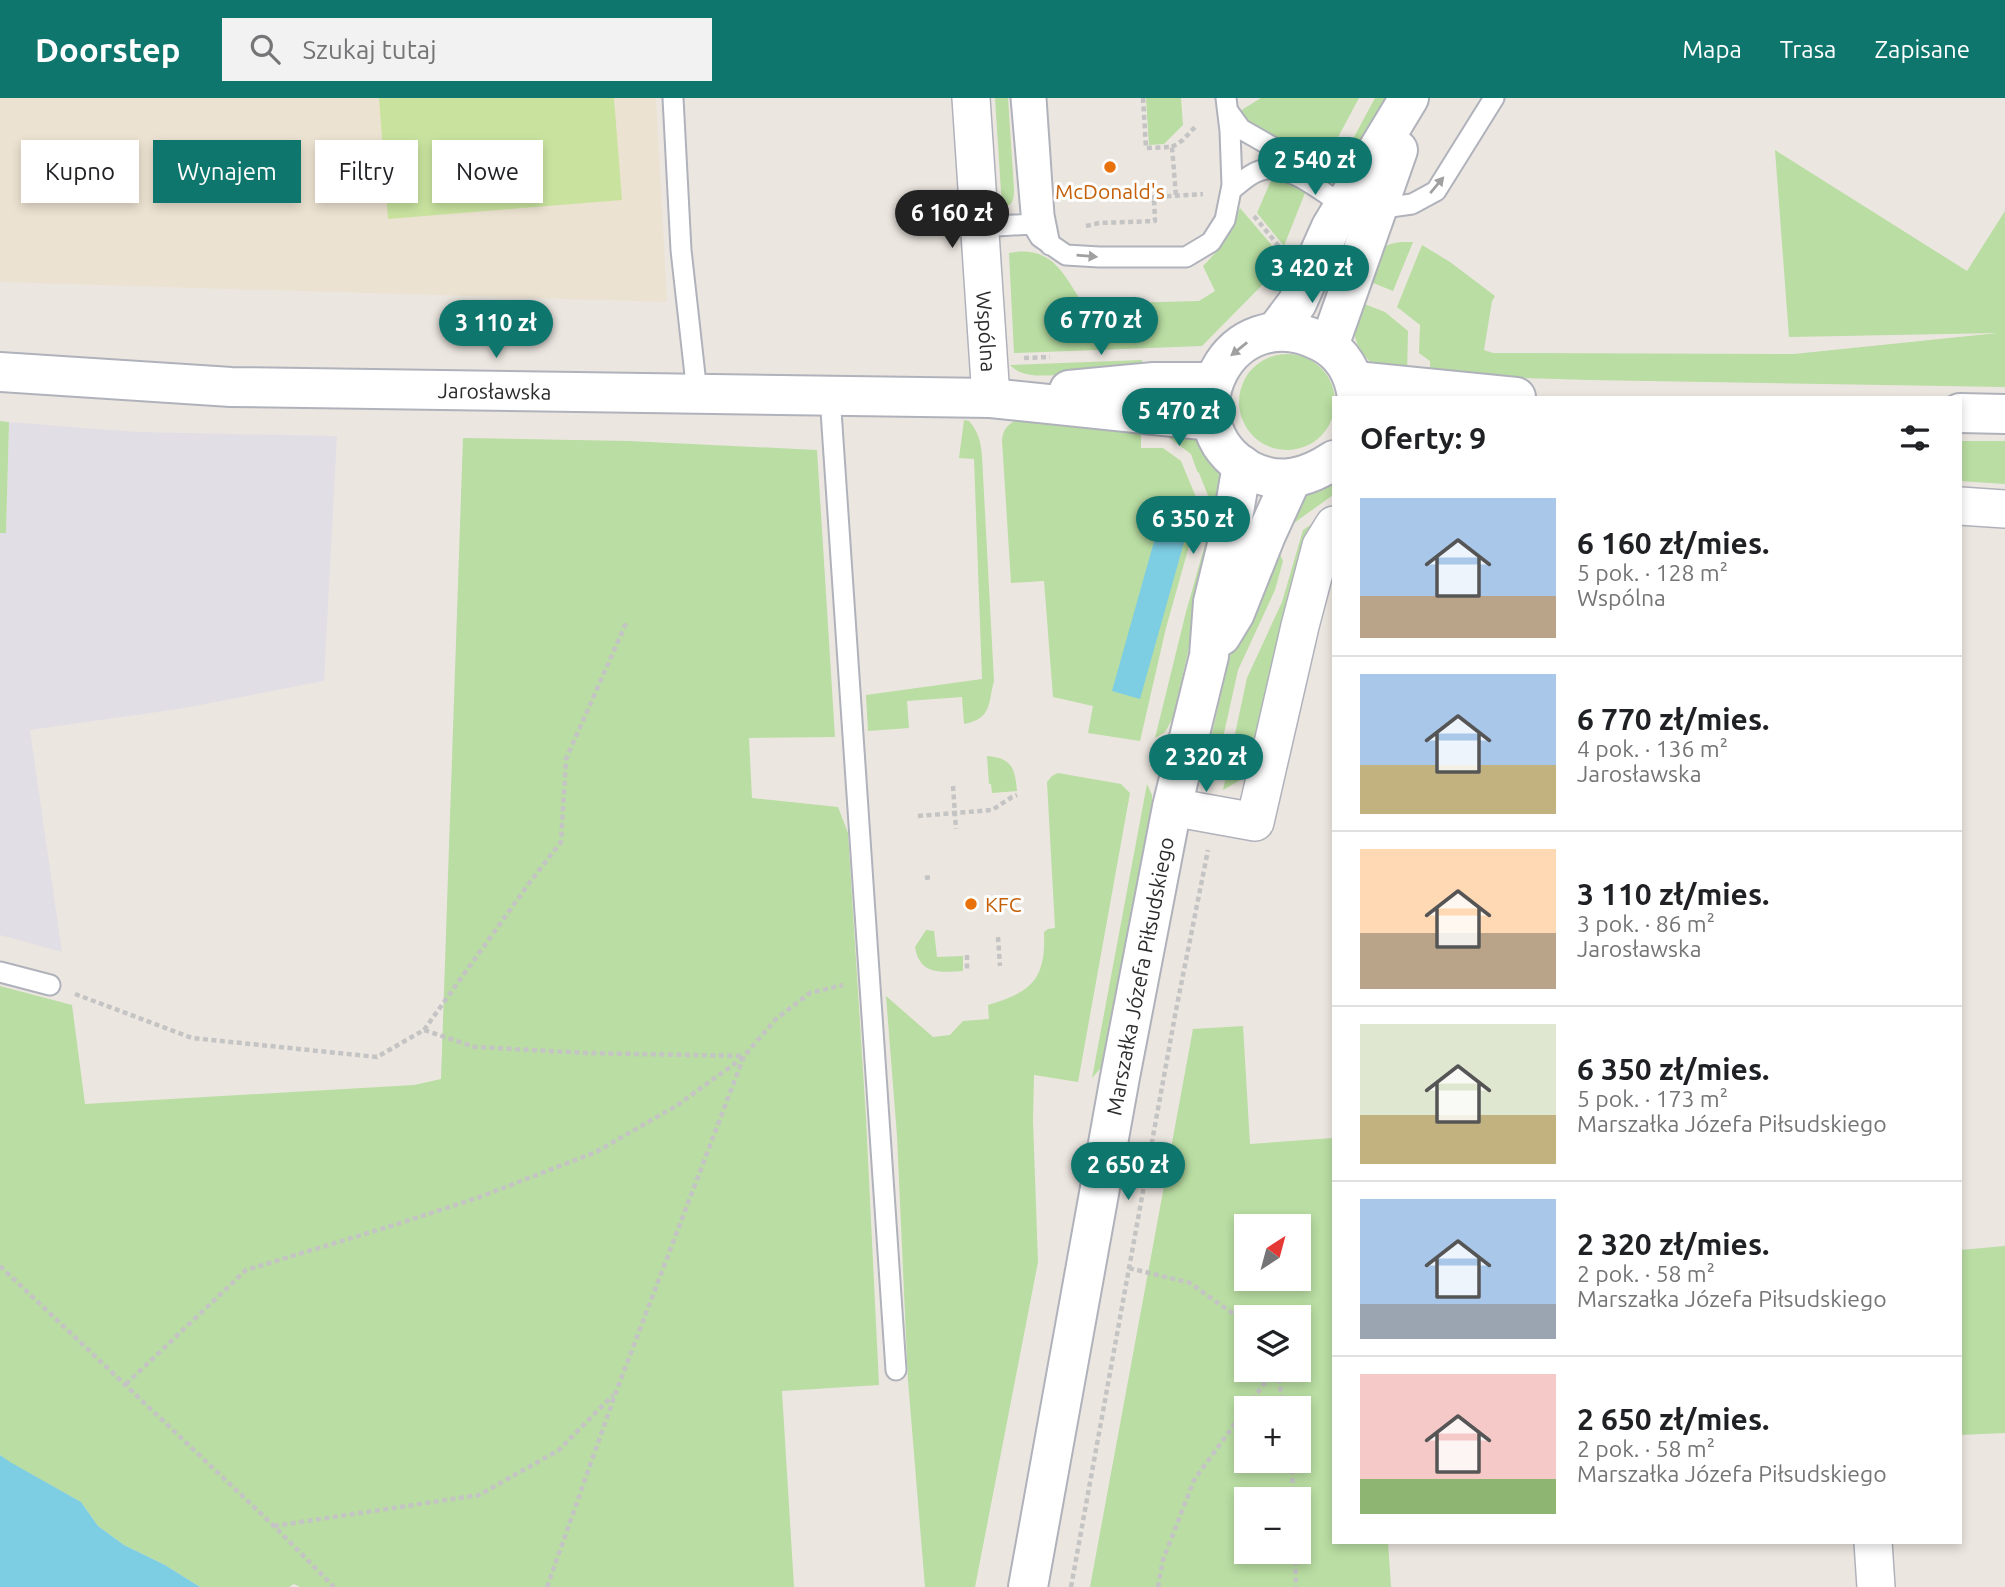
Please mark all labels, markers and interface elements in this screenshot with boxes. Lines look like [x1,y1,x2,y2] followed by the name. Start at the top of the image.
[222,18,712,81] search box
[246,30,284,68] icon: search
[35,31,180,68] text: Doorstep
[302,35,437,64] text: Szukaj tutaj
[1682,36,1742,63] text: Mapa
[1780,36,1836,63] text: Trasa
[1874,36,1970,63] text: Zapisane
[1243,138,1387,197] pin: 2 540 zł
[21,140,139,203] chip: Kupno
[153,140,301,203] chip: Wynajem
[315,140,418,203] chip: Filtry
[432,140,543,203] chip: Nowe
[1274,147,1356,172] text: 2 540 zł
[1102,159,1118,175] marker: McDonald's
[1430,176,1445,194] one-way arrow
[1055,179,1165,203] place label: McDonald's
[880,190,1024,250] pin: 6 160 zł
[911,200,993,225] text: 6 160 zł
[1240,246,1384,305] pin: 3 420 zł
[1077,251,1099,262] one-way arrow
[1271,255,1353,280] text: 3 420 zł
[972,290,1001,373] street label: Wspólna
[1029,298,1173,357] pin: 6 770 zł
[424,300,568,360] pin: 3 110 zł
[1060,307,1142,332] text: 6 770 zł
[455,310,537,335] text: 3 110 zł
[1230,341,1248,356] one-way arrow
[437,378,552,404] street label: Jarosławska
[1107,388,1251,448] pin: 5 470 zł
[1138,398,1220,423] text: 5 470 zł
[1896,419,1934,457] icon: filters
[1360,421,1486,455] text: Oferty: 9
[1121,496,1265,556] pin: 6 350 zł
[1152,506,1234,531] text: 6 350 zł
[1416,526,1500,610] icon: home
[1577,526,1769,560] text: 6 160 zł/mies.
[1577,560,1728,585] text: 5 pok. · 128 m²
[1577,585,1666,610] text: Wspólna
[1416,702,1500,786] icon: home
[1577,702,1769,736] text: 6 770 zł/mies.
[1134,734,1278,794] pin: 2 320 zł
[1577,736,1728,761] text: 4 pok. · 136 m²
[1165,744,1247,769] text: 2 320 zł
[1577,761,1702,786] text: Jarosławska
[1101,835,1178,1117] street label: Marszałka Józefa Piłsudskiego
[1416,877,1500,961] icon: home
[1577,877,1769,911] text: 3 110 zł/mies.
[985,892,1022,916] place label: KFC
[963,896,979,912] marker: KFC
[1577,911,1715,936] text: 3 pok. · 86 m²
[1577,936,1702,961] text: Jarosławska
[1416,1052,1500,1136] icon: home
[1577,1052,1769,1086] text: 6 350 zł/mies.
[1577,1086,1728,1111] text: 5 pok. · 173 m²
[1577,1111,1887,1136] text: Marszałka Józefa Piłsudskiego
[1056,1142,1200,1202] pin: 2 650 zł
[1087,1152,1169,1177] text: 2 650 zł
[1234,1214,1311,1292] north arrow
[1234,1214,1311,1564] map controls
[1416,1227,1500,1311] icon: home
[1577,1227,1769,1261] text: 2 320 zł/mies.
[1577,1261,1715,1286] text: 2 pok. · 58 m²
[1577,1286,1887,1311] text: Marszałka Józefa Piłsudskiego
[1234,1305,1311,1382] button: layers
[1234,1396,1311,1473] button: +
[1416,1402,1500,1486] icon: home
[1577,1402,1769,1436] text: 2 650 zł/mies.
[1577,1436,1715,1461] text: 2 pok. · 58 m²
[1577,1461,1887,1486] text: Marszałka Józefa Piłsudskiego
[1234,1487,1311,1564] button: −

